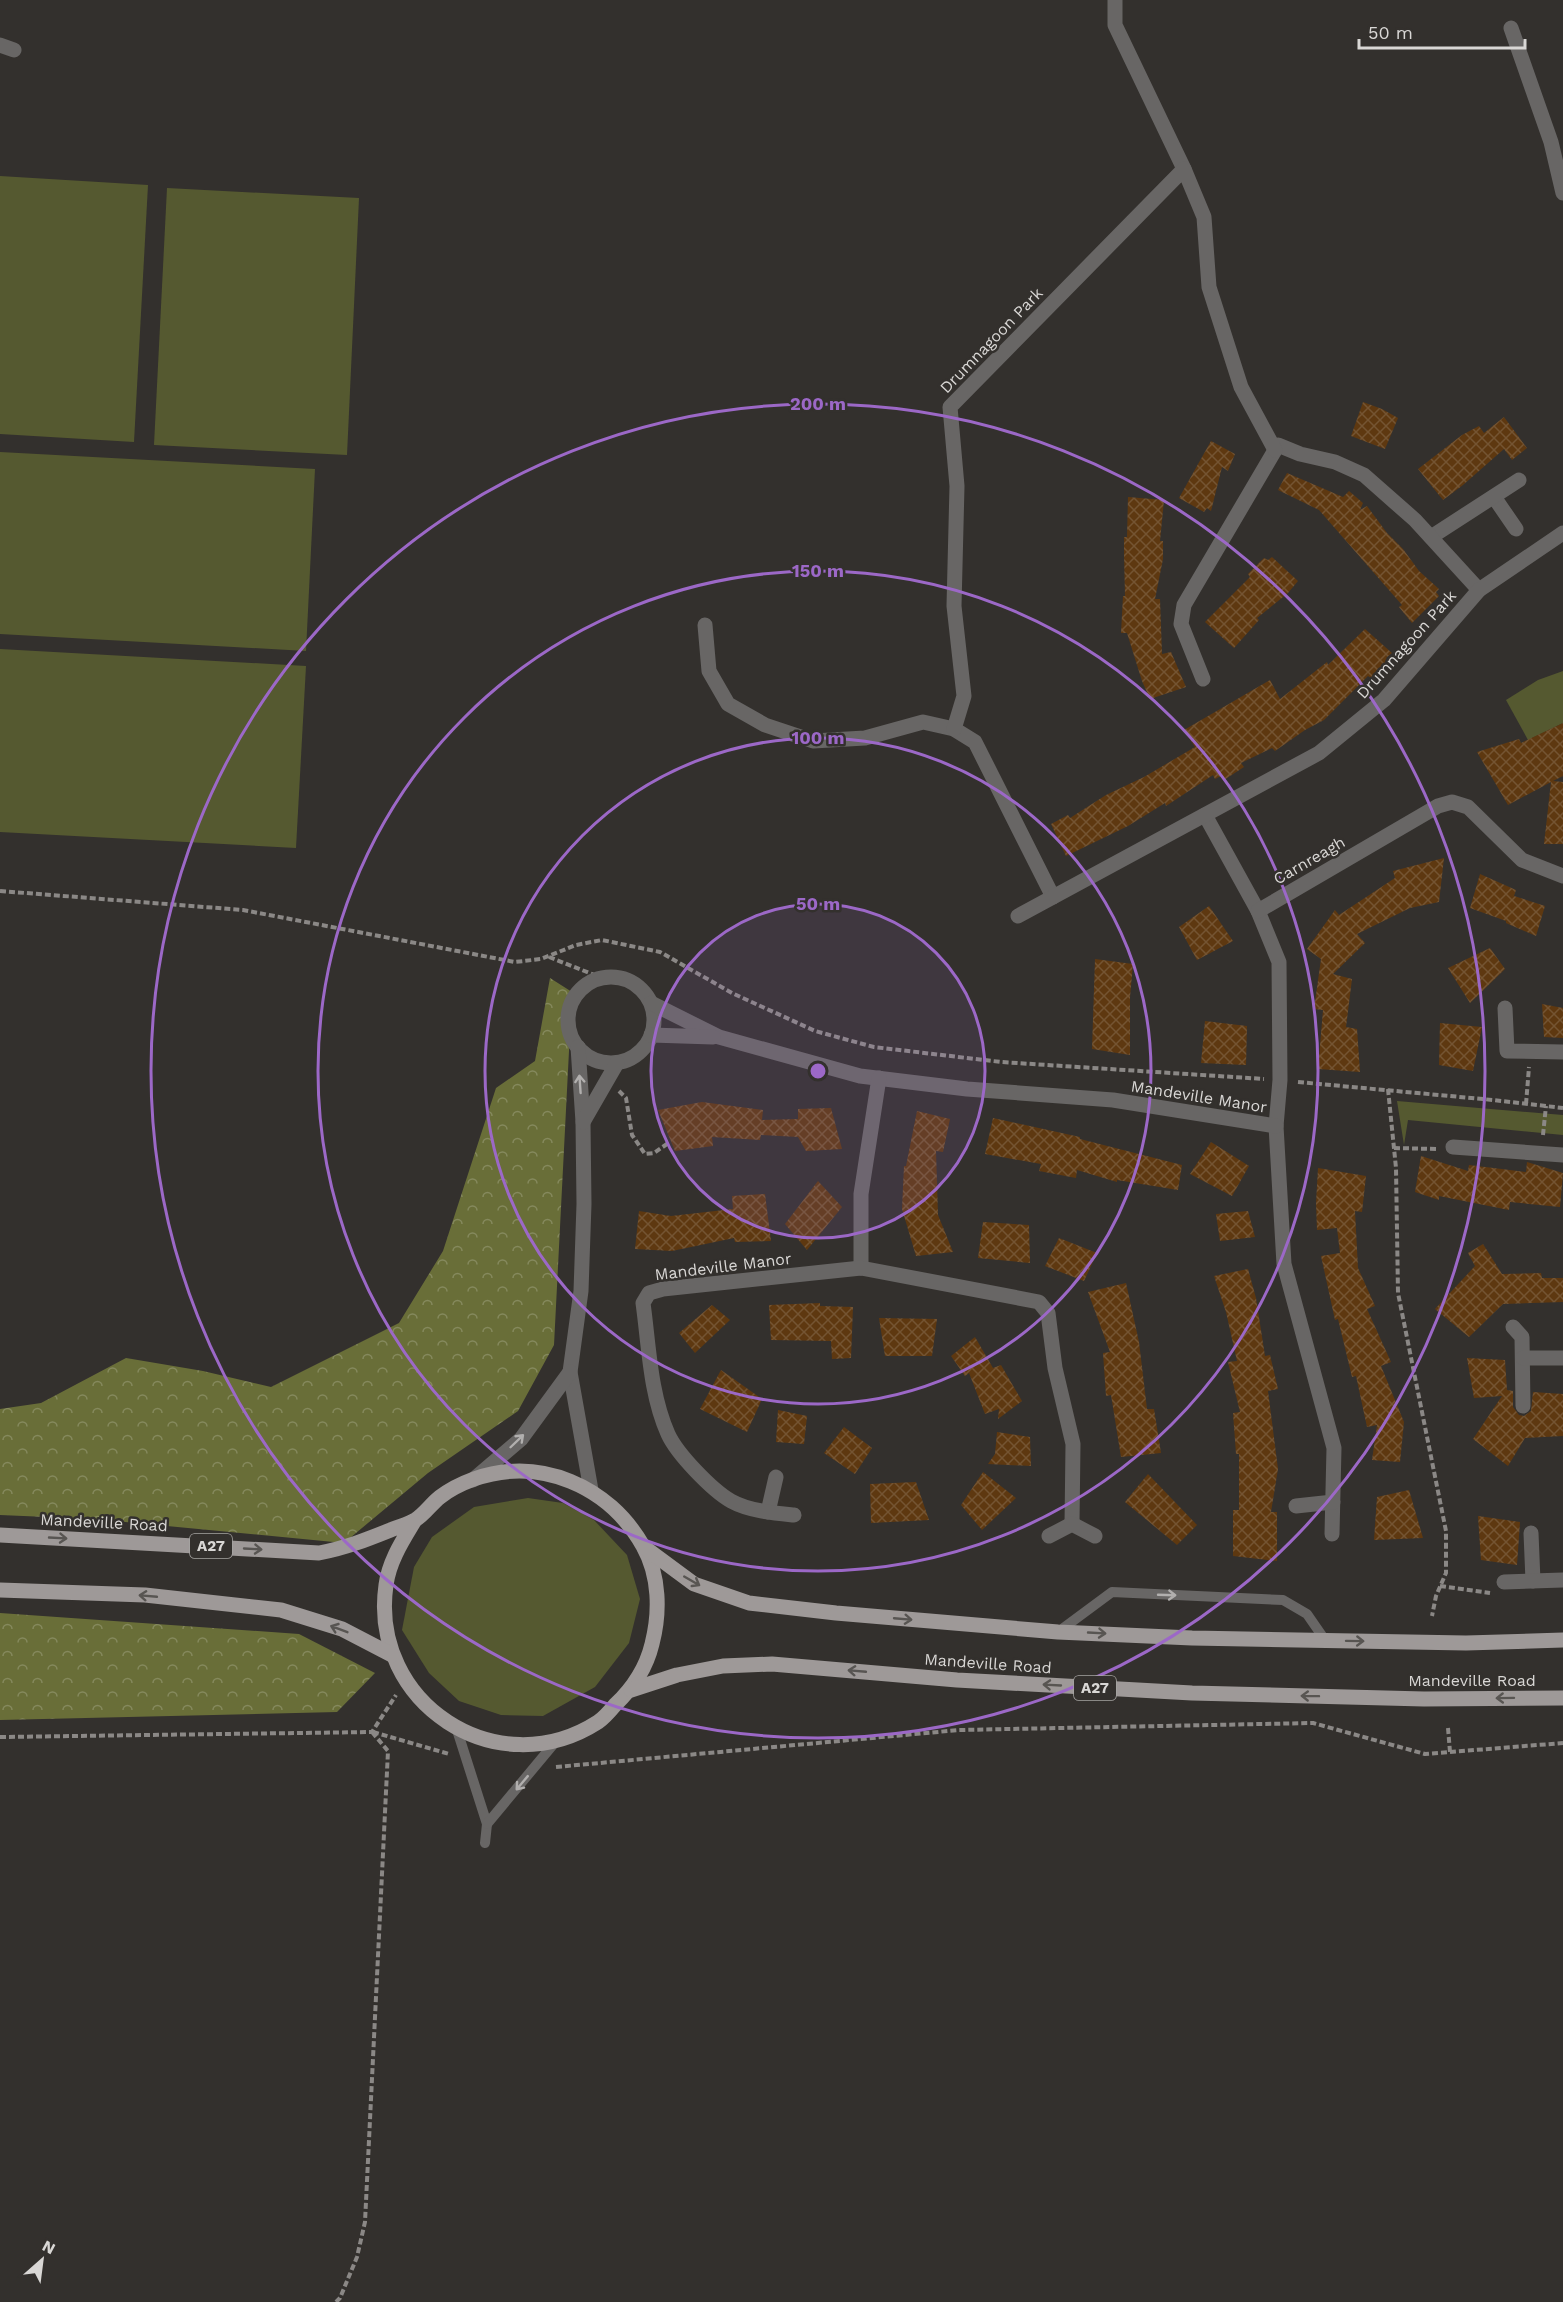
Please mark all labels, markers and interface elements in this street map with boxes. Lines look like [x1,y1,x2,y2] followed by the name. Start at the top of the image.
[1359,12,1526,50] scale bar
[1368,22,1413,43] text: 50 m
[936,284,1047,397] street label: Drumnagoon Park
[790,393,846,414] text: 200 m
[792,560,844,581] text: 150 m
[1353,586,1460,703] street label: Drumnagoon Park
[791,727,845,748] text: 100 m
[1270,832,1348,889] street label: Carnreagh
[796,893,840,914] text: 50 m
[808,1061,828,1081] centre of rings
[575,1075,586,1095] one-way arrow
[1130,1076,1269,1117] street label: Mandeville Manor
[654,1249,793,1284] street label: Mandeville Manor
[510,1434,525,1449] one-way arrow
[40,1510,168,1535] street label: Mandeville Road
[48,1533,68,1544] one-way arrow
[190,1534,232,1558] road number: A27
[243,1544,263,1555] one-way arrow
[683,1575,700,1587] one-way arrow
[1156,1589,1176,1600] one-way arrow
[139,1590,159,1601] one-way arrow
[892,1613,912,1624] one-way arrow
[330,1623,349,1634] one-way arrow
[1087,1628,1107,1639] one-way arrow
[1344,1635,1364,1647] one-way arrow
[924,1650,1052,1677] street label: Mandeville Road
[848,1666,868,1677] one-way arrow
[1408,1671,1536,1690] street label: Mandeville Road
[1074,1676,1116,1700] road number: A27
[1042,1680,1062,1691] one-way arrow
[1300,1690,1320,1702] one-way arrow
[1495,1692,1515,1704] one-way arrow
[516,1775,529,1791] one-way arrow
[12,2230,72,2290] north arrow
[39,2236,59,2258] text: N

